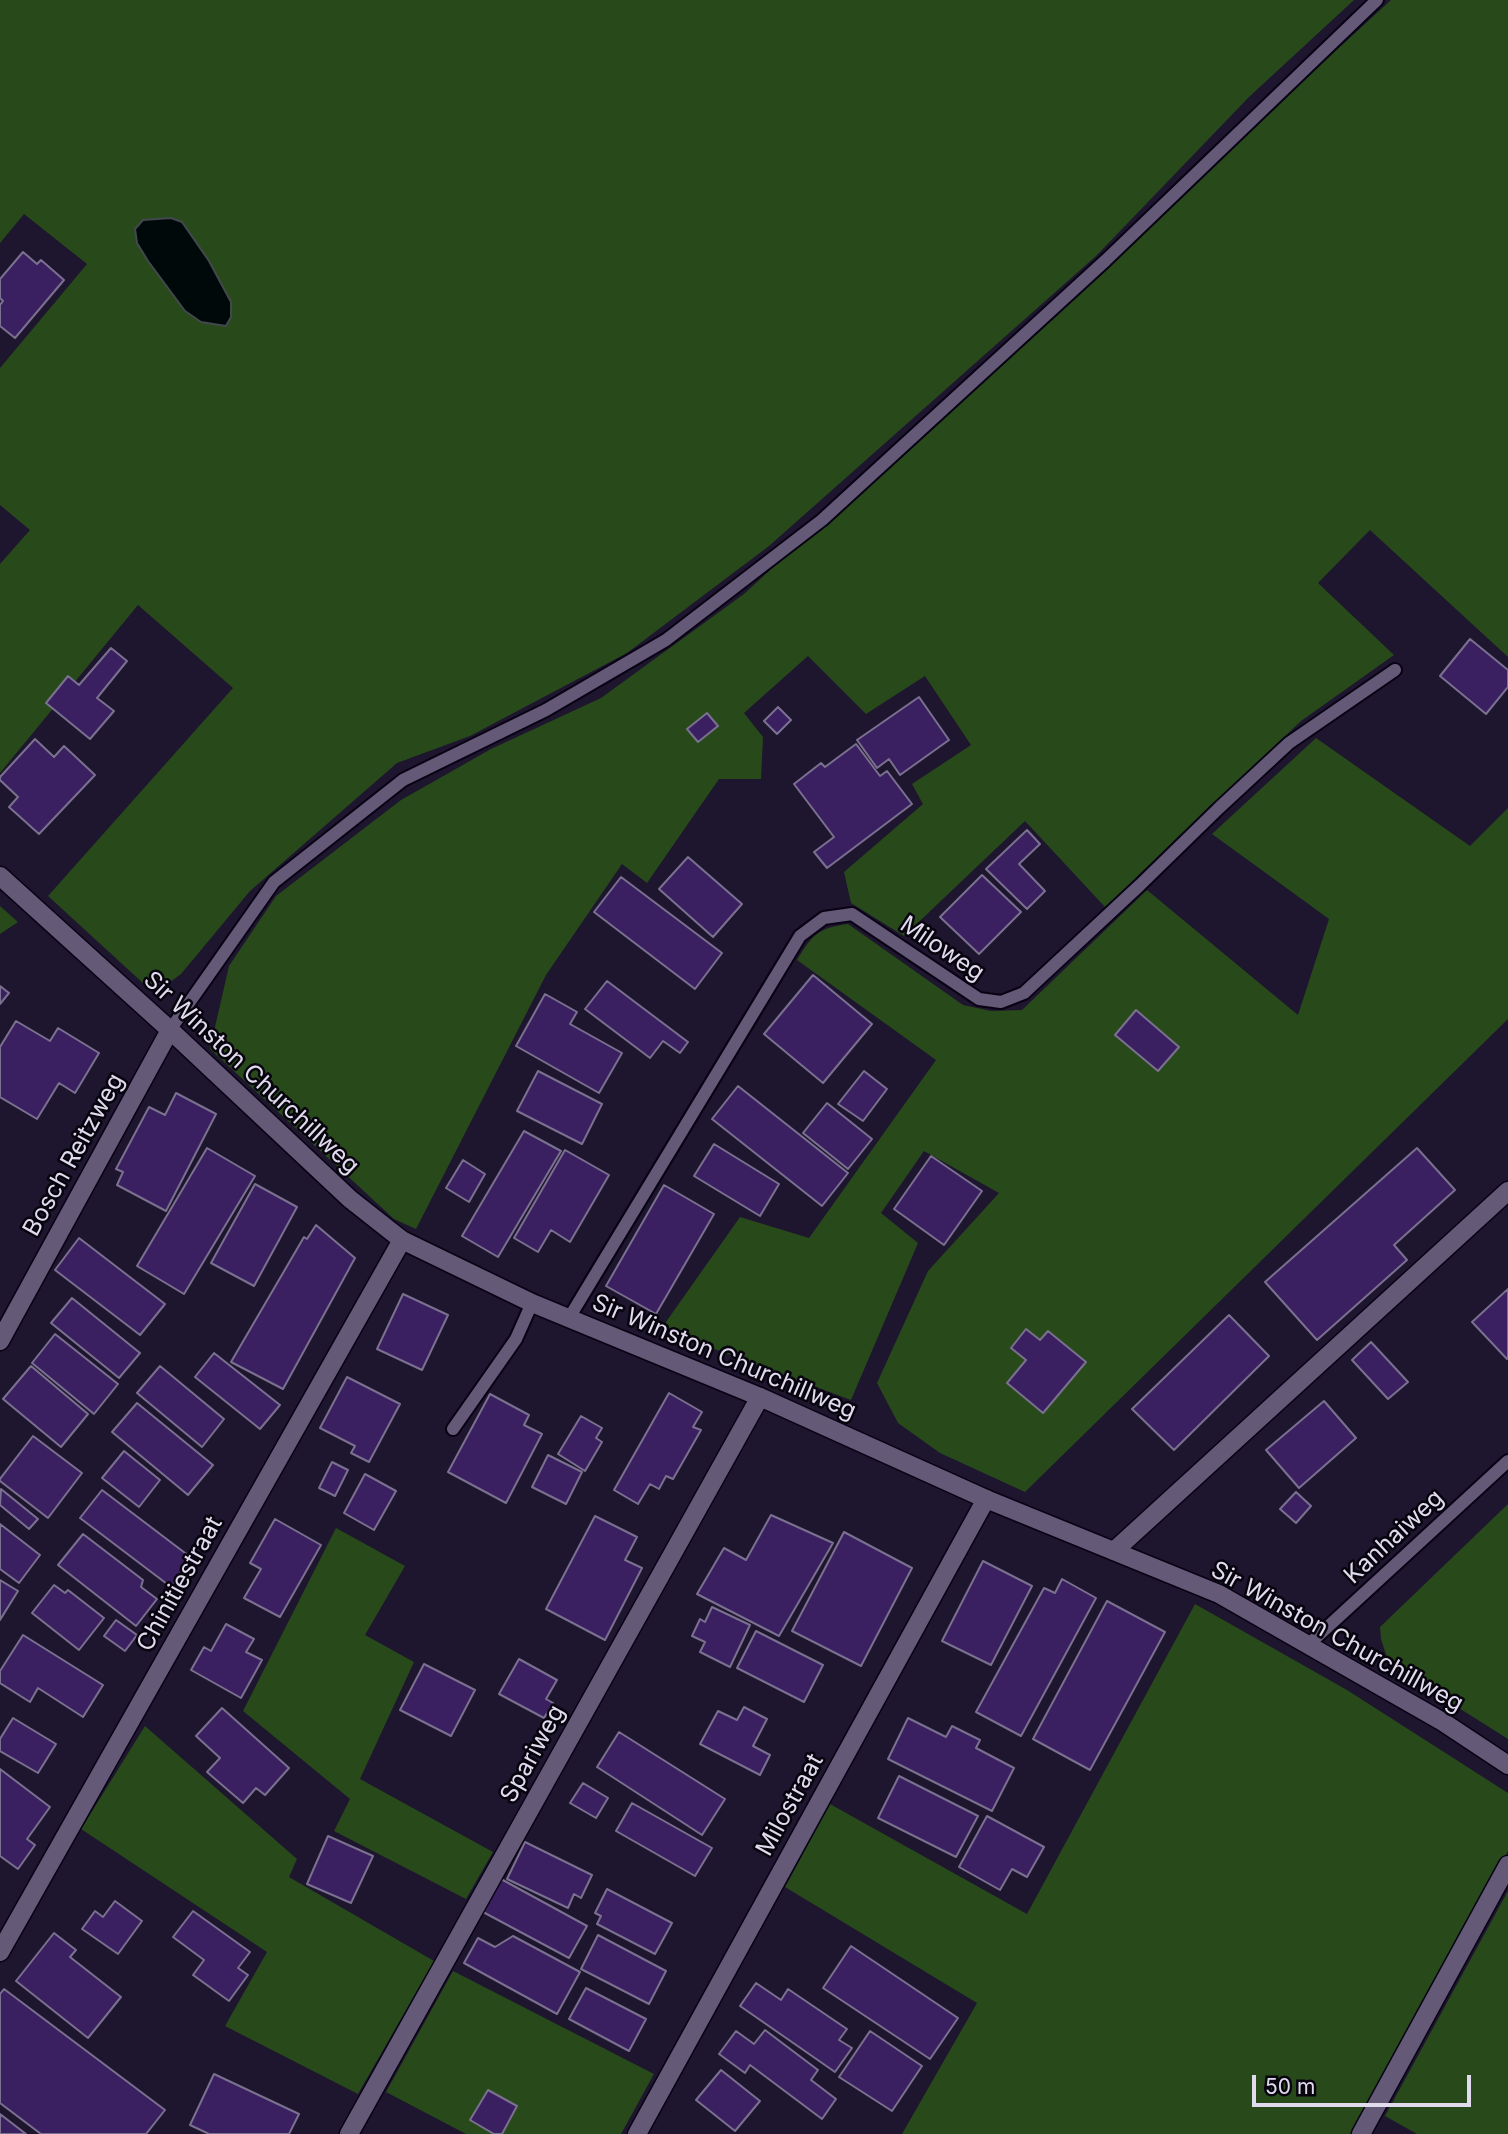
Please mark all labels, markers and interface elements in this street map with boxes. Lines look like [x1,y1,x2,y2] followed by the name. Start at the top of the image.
[894,910,990,988] street label: Miloweg
[137,966,365,1180] street label: Sir Winston Churchillweg
[17,1069,131,1241] street label: Bosch Reitzweg
[588,1288,860,1426] street label: Sir Winston Churchillweg
[1338,1484,1450,1590] street label: Kanhaiweg
[131,1512,229,1656] street label: Chinitiestraat
[1206,1556,1468,1718] street label: Sir Winston Churchillweg
[494,1700,572,1808] street label: Spariweg
[750,1749,830,1861] street label: Milostraat
[1256,2060,1475,2104] scale bar
[1265,2074,1315,2099] text: 50 m

